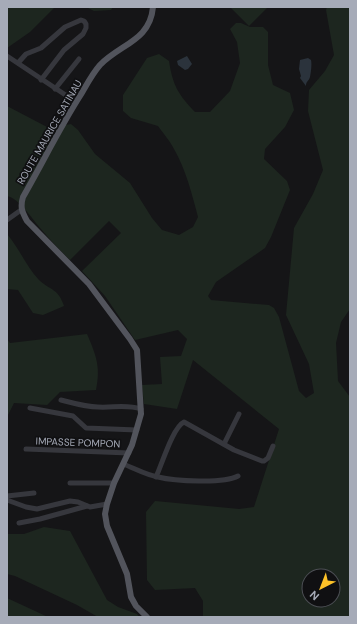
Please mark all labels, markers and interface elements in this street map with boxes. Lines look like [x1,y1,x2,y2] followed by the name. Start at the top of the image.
[14,78,85,187] street label: ROUTE MAURICE SATINAU
[35,435,121,450] street label: IMPASSE POMPON
[301,568,341,608] north arrow
[307,588,322,603] text: N

